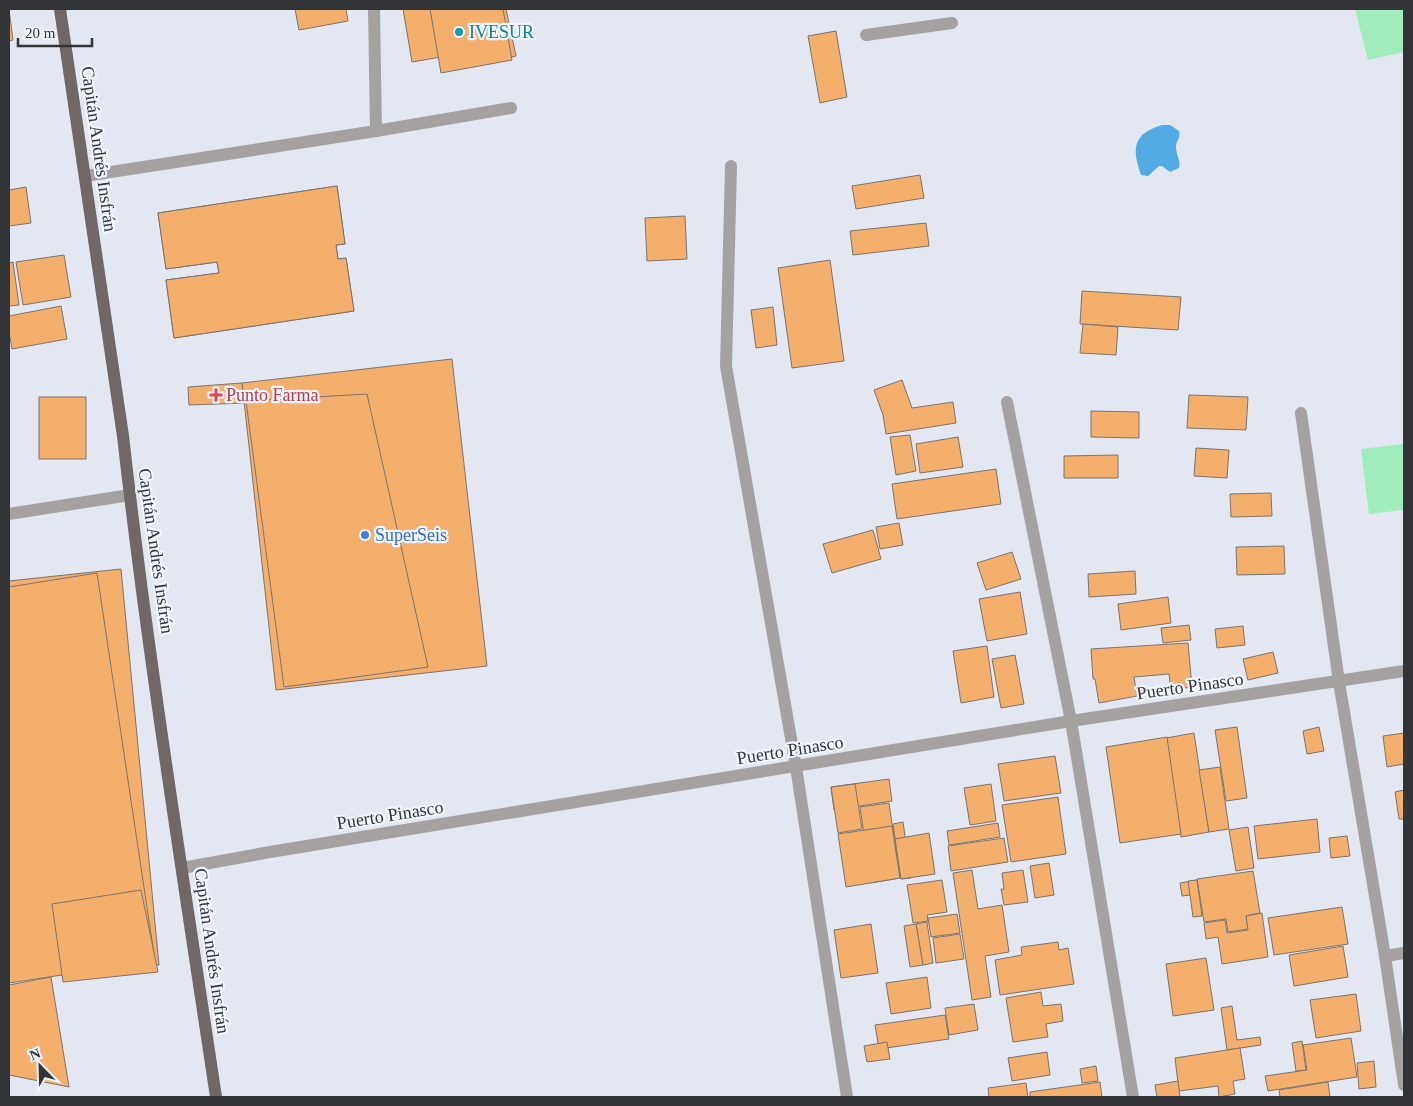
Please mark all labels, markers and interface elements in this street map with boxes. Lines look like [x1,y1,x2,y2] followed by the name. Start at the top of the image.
[18,15,91,47] scale bar
[469,22,534,42] place label: IVESUR
[25,25,56,41] text: 20 m
[453,26,465,38] marker: IVESUR
[77,65,121,233] street label: Capitán Andrés Insfrán
[226,385,319,405] place label: Punto Farma
[210,389,222,401] marker: Punto Farma
[134,467,178,635] street label: Capitán Andrés Insfrán
[375,525,447,545] place label: SuperSeis
[359,529,371,541] marker: SuperSeis
[1135,669,1245,703] street label: Puerto Pinasco
[735,732,845,768] street label: Puerto Pinasco
[335,797,445,833] street label: Puerto Pinasco
[190,867,234,1035] street label: Capitán Andrés Insfrán
[15,1041,65,1091] north arrow
[28,1046,43,1063] text: N

